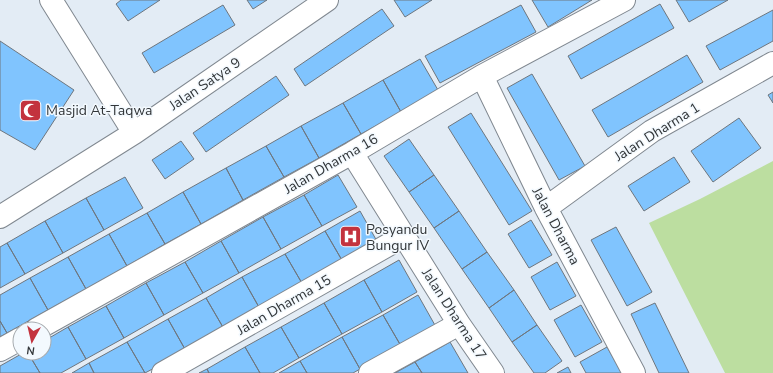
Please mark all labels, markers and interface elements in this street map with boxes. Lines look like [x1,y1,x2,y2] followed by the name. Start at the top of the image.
[165,53,245,116] street label: Jalan Satya 9
[17,97,43,123] mosque icon: Masjid At-Taqwa
[610,98,703,166] street label: Jalan Dharma 1
[46,101,153,120] place label: Masjid At-Taqwa
[280,129,382,199] street label: Jalan Dharma 16
[527,183,584,268] street label: Jalan Dharma
[366,220,430,255] place label: Posyandu Bungur IV
[338,224,364,250] hospital icon: Posyandu Bungur IV
[417,264,491,363] street label: Jalan Dharma 17
[233,270,335,340] street label: Jalan Dharma 15
[12,321,52,361] north arrow
[26,342,36,358] text: N

